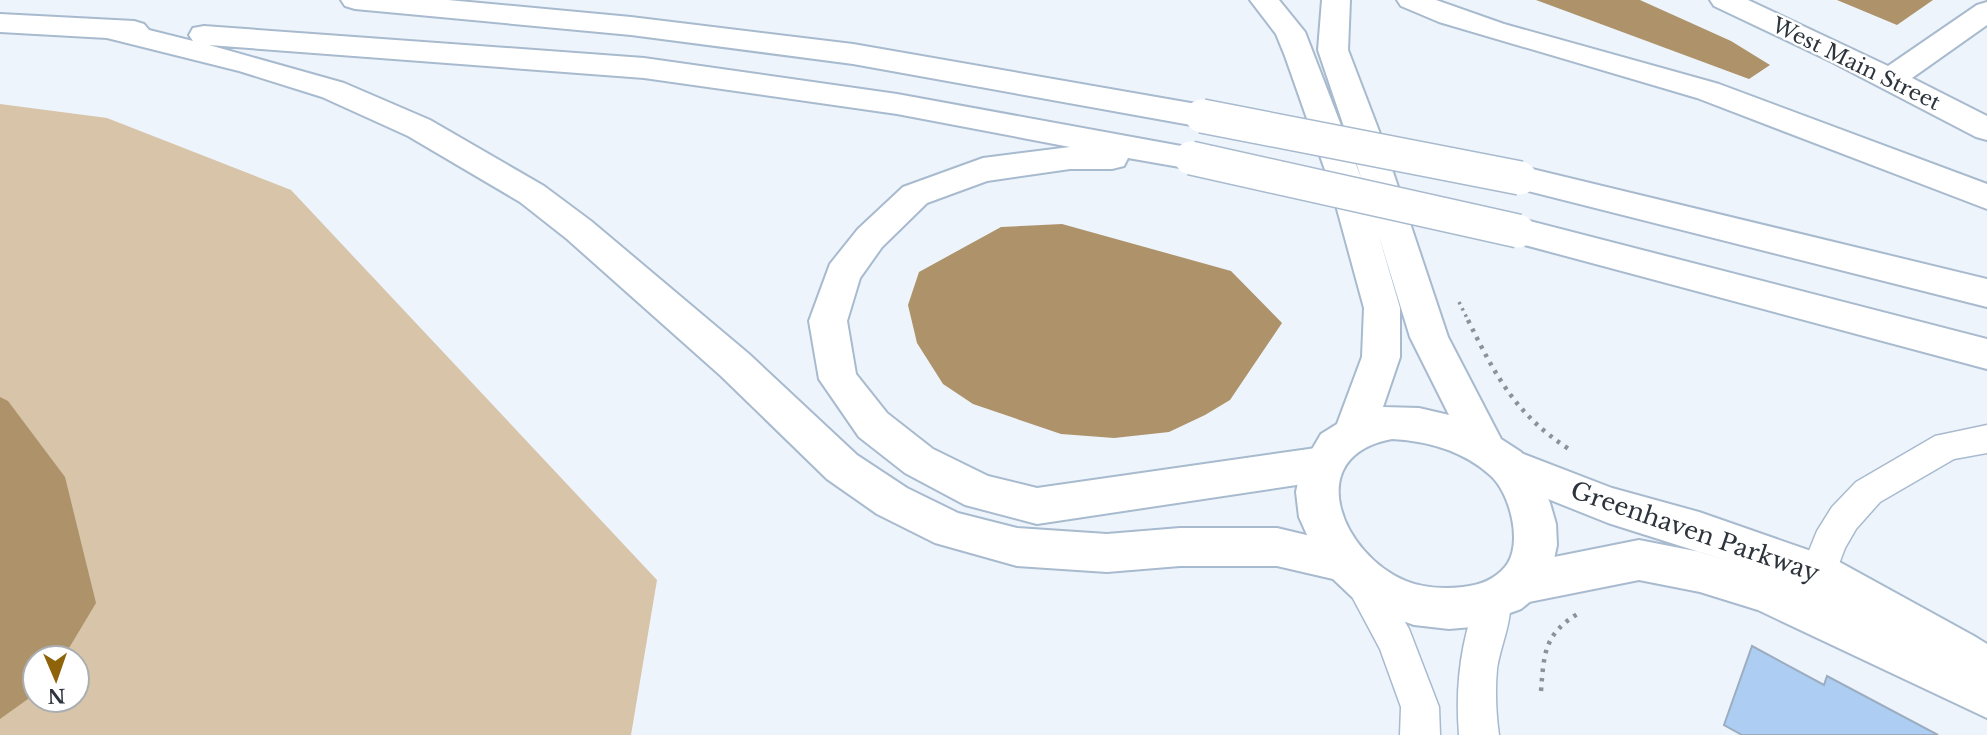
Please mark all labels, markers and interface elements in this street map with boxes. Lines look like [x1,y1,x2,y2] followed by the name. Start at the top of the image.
[1767,12,1944,116] street label: West Main Street
[1567,475,1824,588] street label: Greenhaven Parkway
[21,644,91,714] north arrow
[47,684,66,707] text: N

